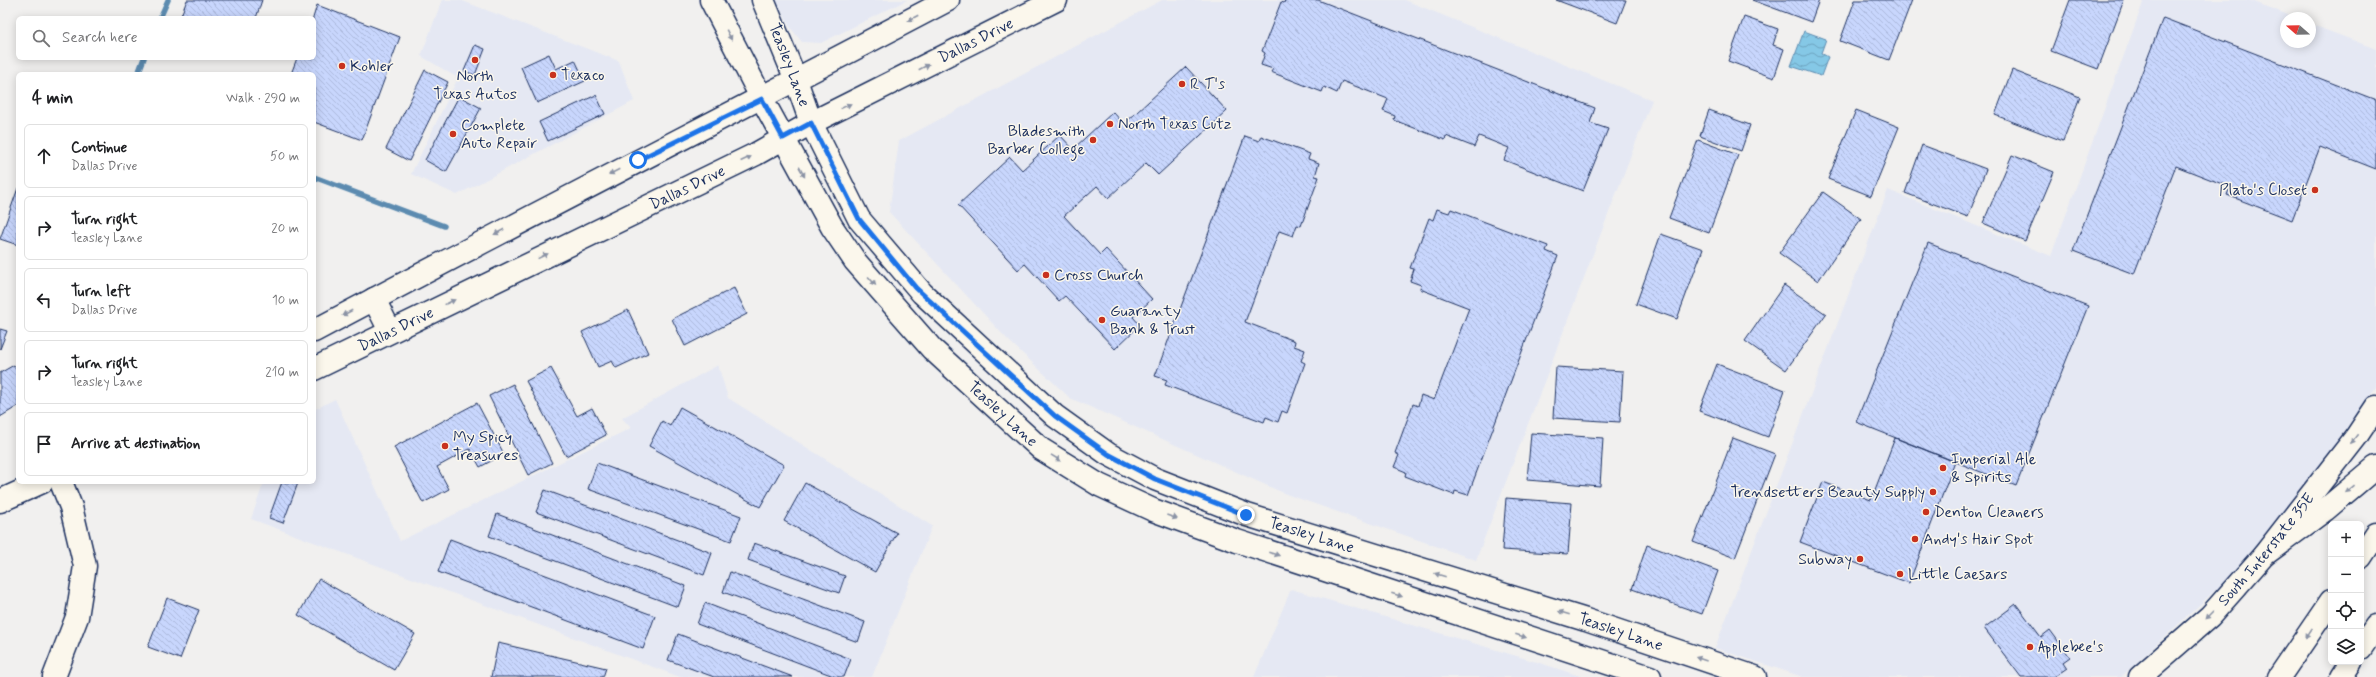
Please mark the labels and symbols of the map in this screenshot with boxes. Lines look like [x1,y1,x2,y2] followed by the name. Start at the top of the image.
[2280,12,2316,48] north arrow
[935,13,1017,68] street label: Dallas Drive
[907,15,919,21] one-way arrow
[763,20,815,110] street label: Teasley Lane
[726,29,732,40] one-way arrow
[470,55,480,65] marker: North Texas Autos
[350,56,394,77] place label: Kohler
[337,61,347,71] marker: Kohler
[919,64,930,70] one-way arrow
[561,65,605,86] place label: Texaco
[433,66,517,105] place label: North Texas Autos
[548,70,558,80] marker: Texaco
[1190,74,1225,95] place label: R T's
[1177,79,1187,89] marker: R T's
[840,103,852,109] one-way arrow
[1118,114,1232,135] place label: North Texas Cutz
[461,115,537,154] place label: Complete Auto Repair
[1105,119,1115,129] marker: North Texas Cutz
[987,121,1085,161] place label: Bladesmith Barber College
[448,129,458,139] marker: Complete Auto Repair
[1088,135,1098,145] marker: Bladesmith Barber College
[629,151,647,169] route start
[740,156,751,162] one-way arrow
[646,160,729,215] street label: Dallas Drive
[799,166,805,178] one-way arrow
[608,169,620,176] one-way arrow
[2219,180,2307,201] place label: Plato's Closet
[2310,185,2320,195] marker: Plato's Closet
[493,229,505,236] one-way arrow
[537,253,549,260] one-way arrow
[1054,265,1144,286] place label: Cross Church
[1041,270,1051,280] marker: Cross Church
[867,276,876,286] one-way arrow
[444,299,455,305] one-way arrow
[1110,301,1195,340] place label: Guaranty Bank & Trust
[354,302,437,357] street label: Dallas Drive
[341,310,353,316] one-way arrow
[1097,315,1107,325] marker: Guaranty Bank & Trust
[963,376,1042,452] street label: Teasley Lane
[453,427,518,466] place label: My Spicy Treasures
[2350,434,2358,445] one-way arrow
[440,441,450,451] marker: My Spicy Treasures
[1951,449,2037,488] place label: Imperial Ale & Spirits
[1051,454,1061,462] one-way arrow
[1938,463,1948,473] marker: Imperial Ale & Spirits
[1731,482,1925,503] place label: Trendsetters Beauty Supply
[2345,484,2356,493] one-way arrow
[1928,487,1938,497] marker: Trendsetters Beauty Supply
[2213,489,2319,610] street label: South Interstate 35E
[1934,502,2044,523] place label: Denton Cleaners
[1237,506,1255,524] route end
[1921,507,1931,517] marker: Denton Cleaners
[1266,512,1357,558] street label: Teasley Lane
[1166,514,1178,520] one-way arrow
[1923,529,2034,550] place label: Andy's Hair Spot
[1910,534,1920,544] marker: Andy's Hair Spot
[1798,549,1852,570] place label: Subway
[1268,551,1280,557] one-way arrow
[1855,554,1865,564] marker: Subway
[1908,564,2007,585] place label: Little Caesars
[1895,569,1905,579] marker: Little Caesars
[1434,572,1446,578] one-way arrow
[1392,592,1404,598] one-way arrow
[1576,608,1666,656] street label: Teasley Lane
[1558,610,1570,616] one-way arrow
[2205,610,2215,620] one-way arrow
[2305,628,2313,638] one-way arrow
[1515,633,1527,639] one-way arrow
[2038,637,2103,659] place label: Applebee's
[2025,642,2035,652] marker: Applebee's
[1694,656,1706,662] one-way arrow

